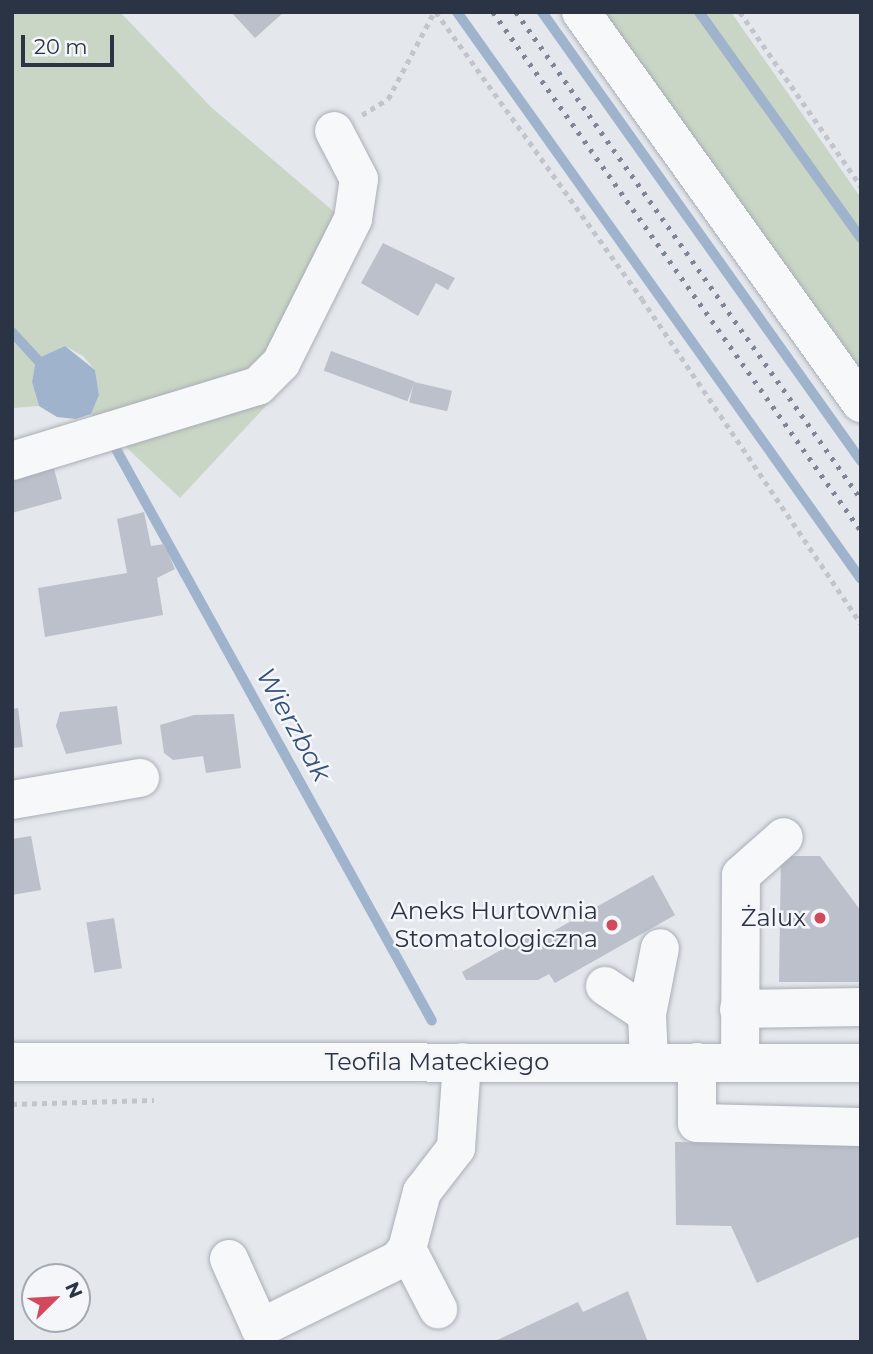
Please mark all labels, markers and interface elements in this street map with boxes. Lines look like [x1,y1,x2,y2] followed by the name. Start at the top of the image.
[24,21,117,65] scale bar
[34,34,88,59] text: 20 m
[249,663,337,787] water label: Wierzbak
[391,897,598,953] place label: Aneks Hurtownia Stomatologiczna
[741,904,806,932] place label: Żalux
[812,910,828,926] marker: Żalux
[604,917,620,933] marker: Aneks Hurtownia Stomatologiczna
[325,1048,549,1076] street label: Teofila Mateckiego
[21,1263,91,1333] north arrow
[60,1278,87,1302] text: N

